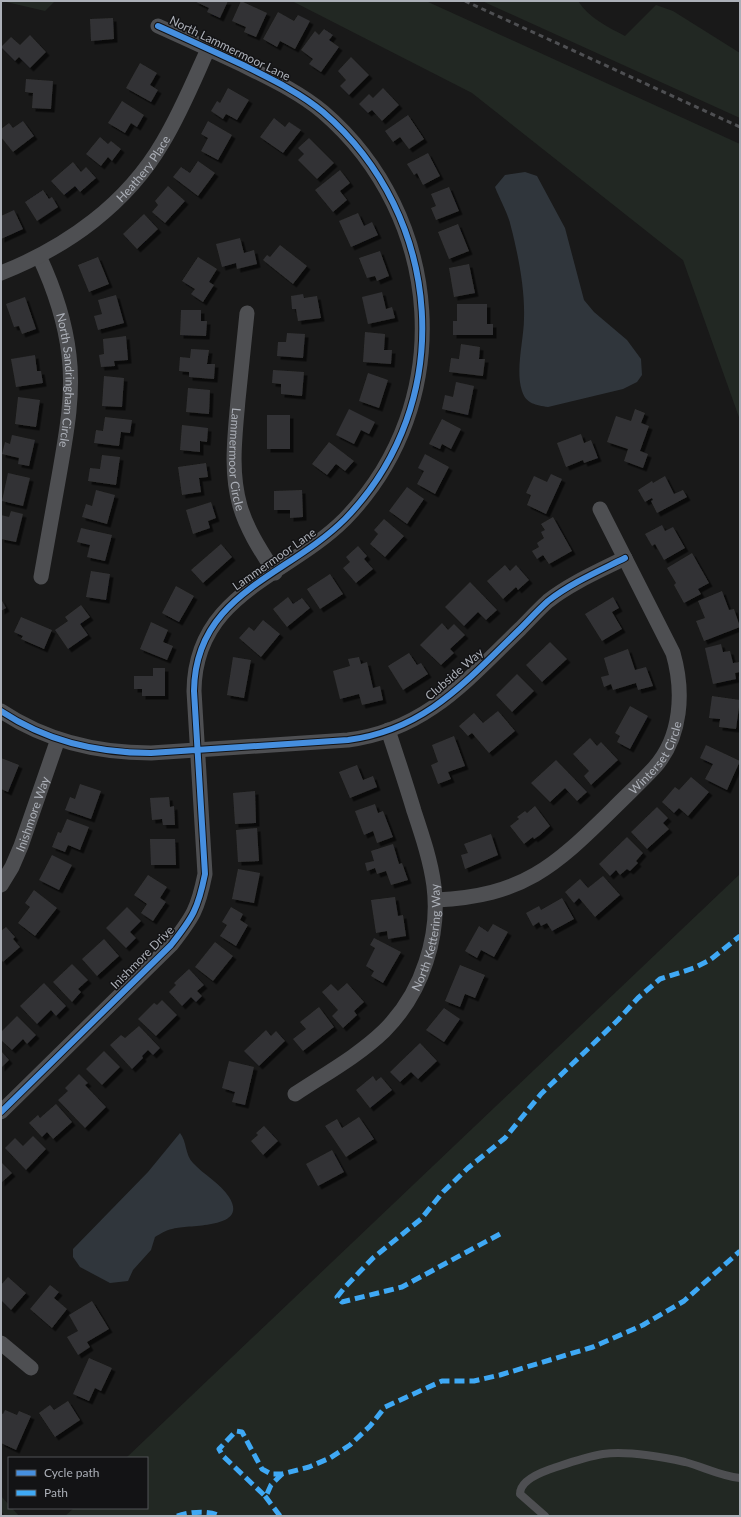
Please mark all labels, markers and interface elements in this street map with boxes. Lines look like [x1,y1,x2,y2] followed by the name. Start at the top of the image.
[167,12,293,84] street label: North Lammermoor Lane
[113,132,173,205] street label: Heathery Place
[53,311,78,449] street label: North Sandringham Circle
[227,407,248,513] street label: Lammermoor Circle
[229,525,319,593] street label: Lammermoor Lane
[422,644,487,703] street label: Clubside Way
[625,720,684,797] street label: Winterset Circle
[12,773,52,854] street label: Inishmore Way
[407,882,443,993] street label: North Kettering Way
[107,922,177,992] street label: Inishmore Drive
[8,1457,148,1509] legend
[44,1465,99,1480] text: Cycle path
[44,1485,68,1500] text: Path

